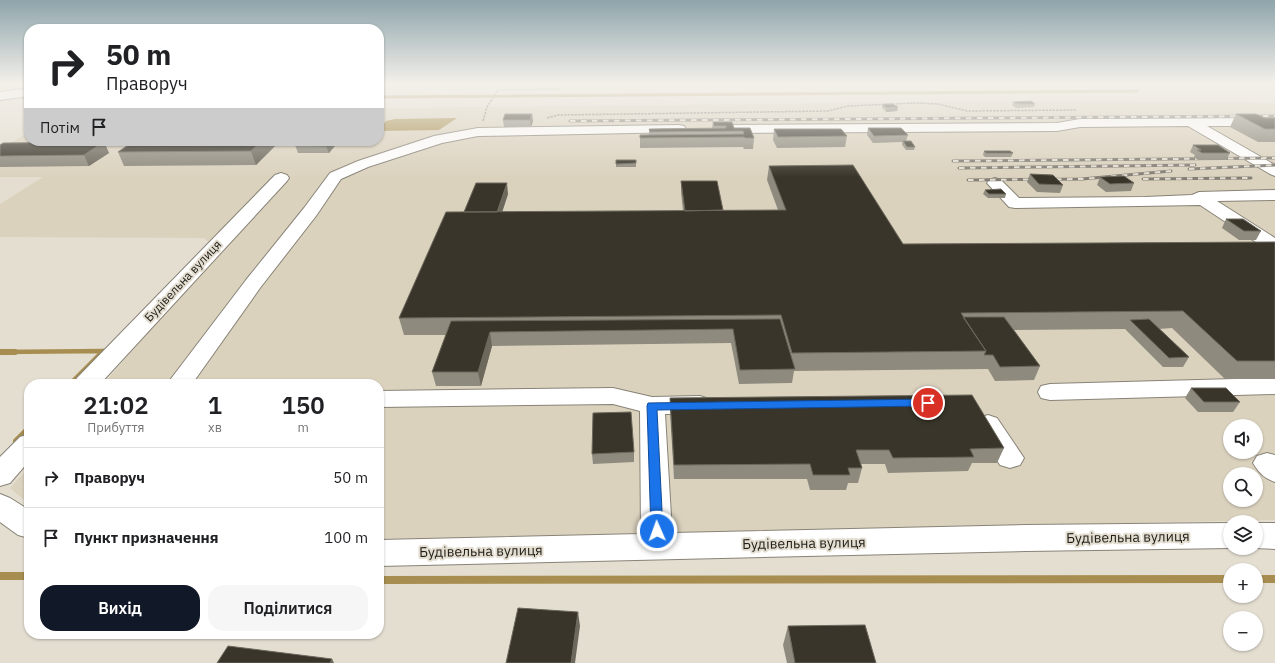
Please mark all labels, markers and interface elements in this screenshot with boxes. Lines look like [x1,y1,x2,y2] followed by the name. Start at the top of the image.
[106,36,171,73] text: 50 m
[40,40,92,92] icon: right
[106,72,188,95] text: Праворуч
[88,116,110,138] icon: arrive
[40,118,80,137] text: Потім
[141,237,224,325] street label: Будівельна вулиця
[911,386,945,420] pin
[83,389,149,421] text: 21:02
[208,389,222,421] text: 1
[282,389,325,421] text: 150
[917,392,939,414] icon: arrive
[87,419,145,436] text: Прибуття
[208,419,222,436] text: хв
[297,419,309,436] text: m
[1223,419,1263,651] map controls
[1223,419,1263,459] button: sound
[40,467,62,489] icon: right
[1223,467,1263,507] button: search
[74,468,145,487] text: Праворуч
[333,468,368,487] text: 50 m
[636,510,678,552] position arrow
[1223,515,1263,555] button: layers
[40,527,62,549] icon: arrive
[1066,527,1190,547] street label: Будівельна вулиця
[74,528,219,547] text: Пункт призначення
[324,528,368,547] text: 100 m
[742,533,866,553] street label: Будівельна вулиця
[419,541,543,561] street label: Будівельна вулиця
[1223,563,1263,603] button: +
[40,585,200,631] button: Вихід
[208,585,368,631] button: Поділитися
[1223,611,1263,651] button: −

